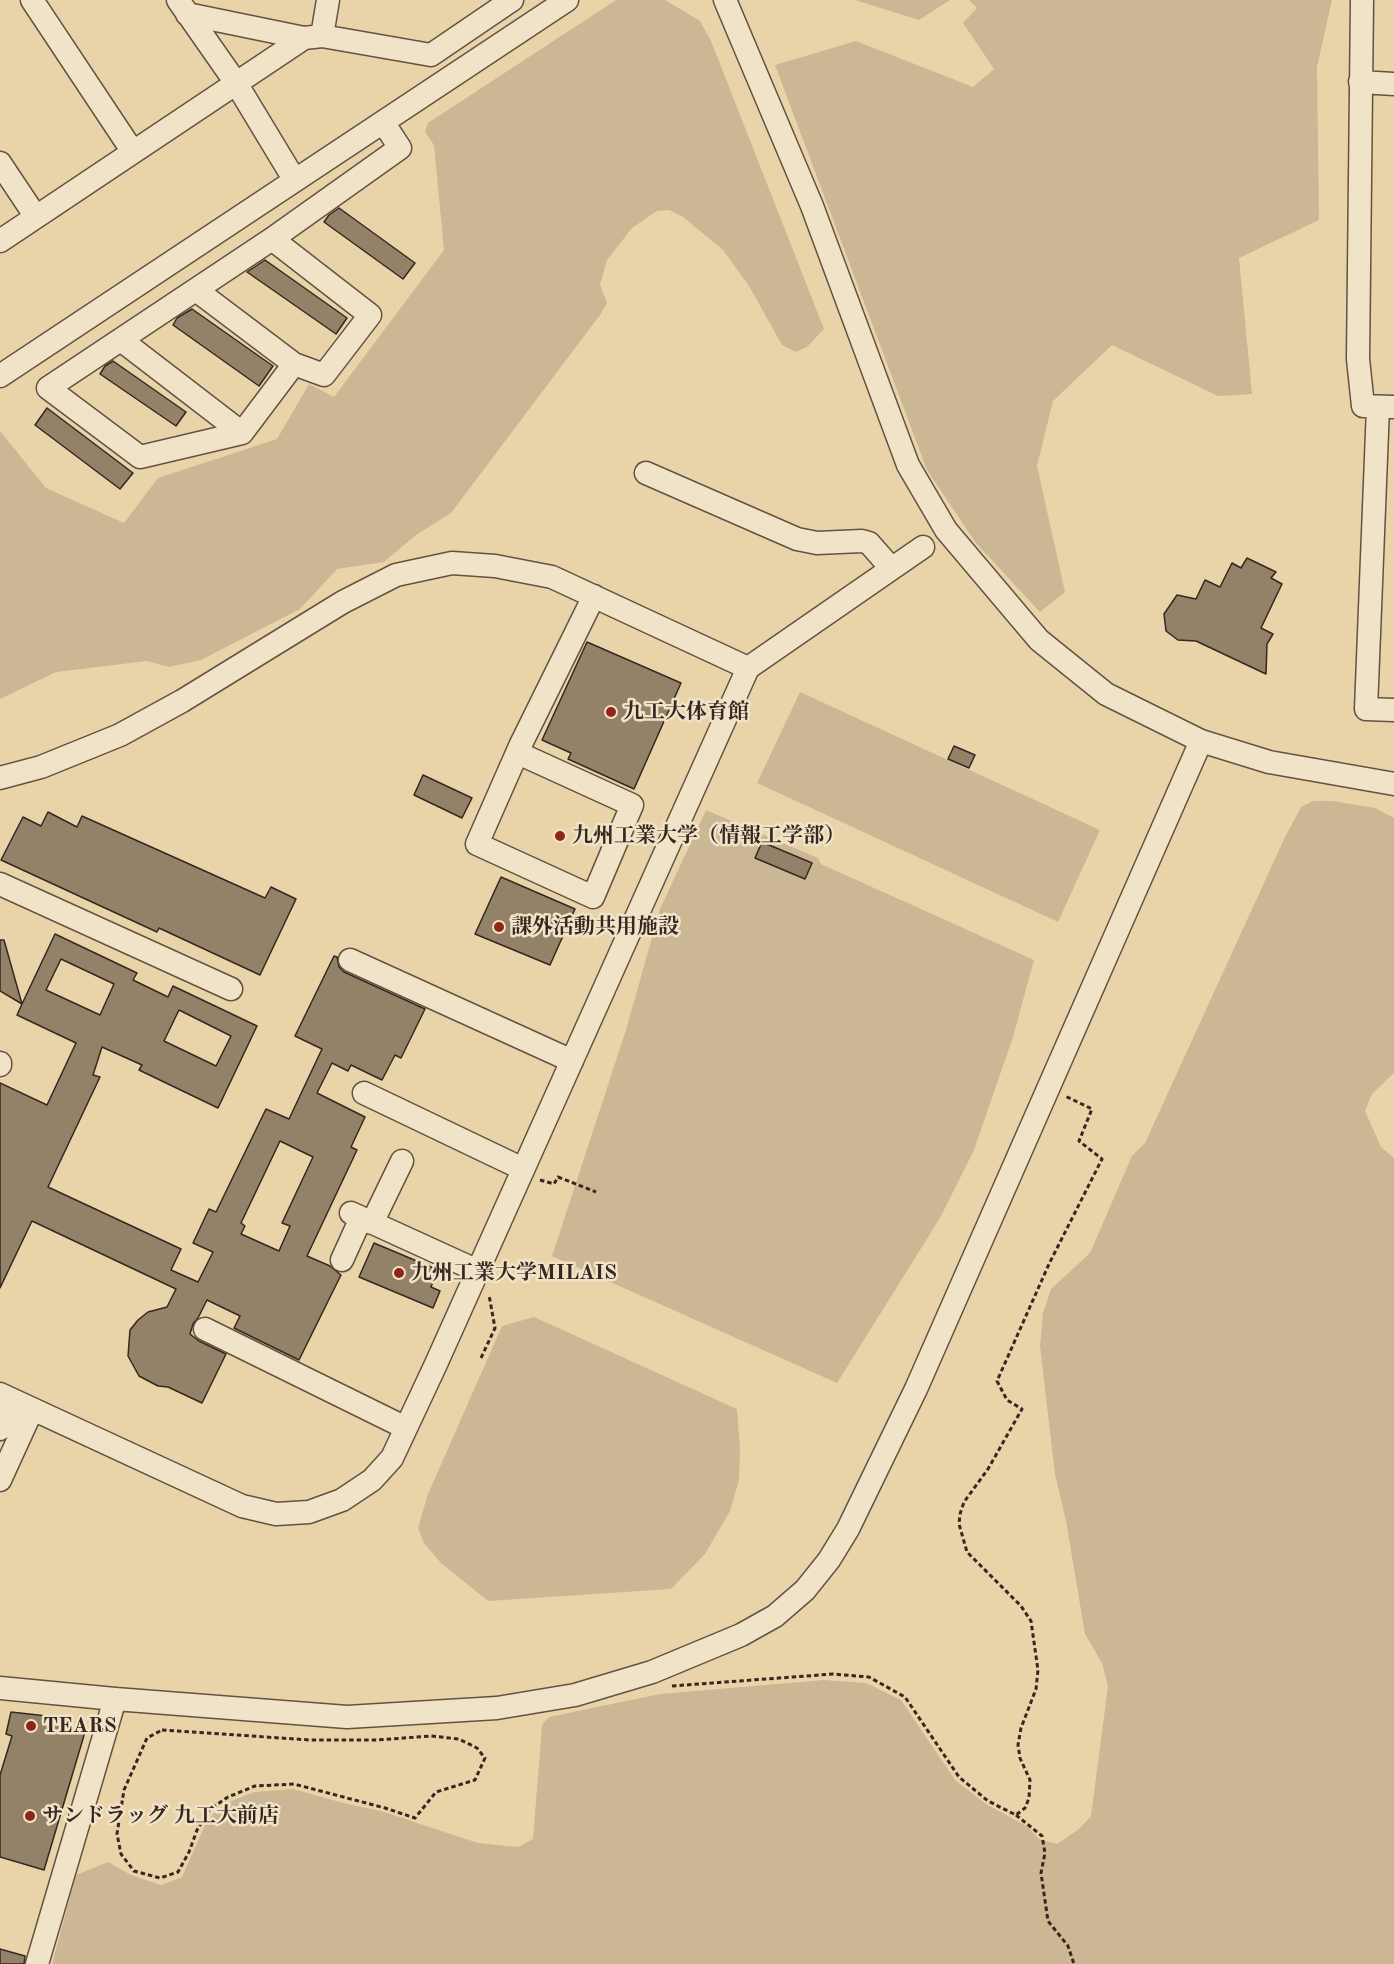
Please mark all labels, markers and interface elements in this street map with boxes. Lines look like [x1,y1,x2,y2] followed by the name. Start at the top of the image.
[623,699,749,725] place label: 九工大体育館
[604,705,618,719] marker: 九工大体育館
[572,823,845,849] place label: 九州工業大学（情報工学部）
[553,829,567,843] marker: 九州工業大学（情報工学部）
[511,914,679,940] place label: 課外活動共用施設
[492,920,506,934] marker: 課外活動共用施設
[411,1260,617,1286] place label: 九州工業大学MILAIS
[392,1266,406,1280] marker: 九州工業大学MILAIS
[43,1713,117,1739] place label: TEARS
[24,1719,38,1733] marker: TEARS
[42,1803,279,1829] place label: サンドラッグ 九工大前店
[23,1809,37,1823] marker: サンドラッグ 九工大前店

